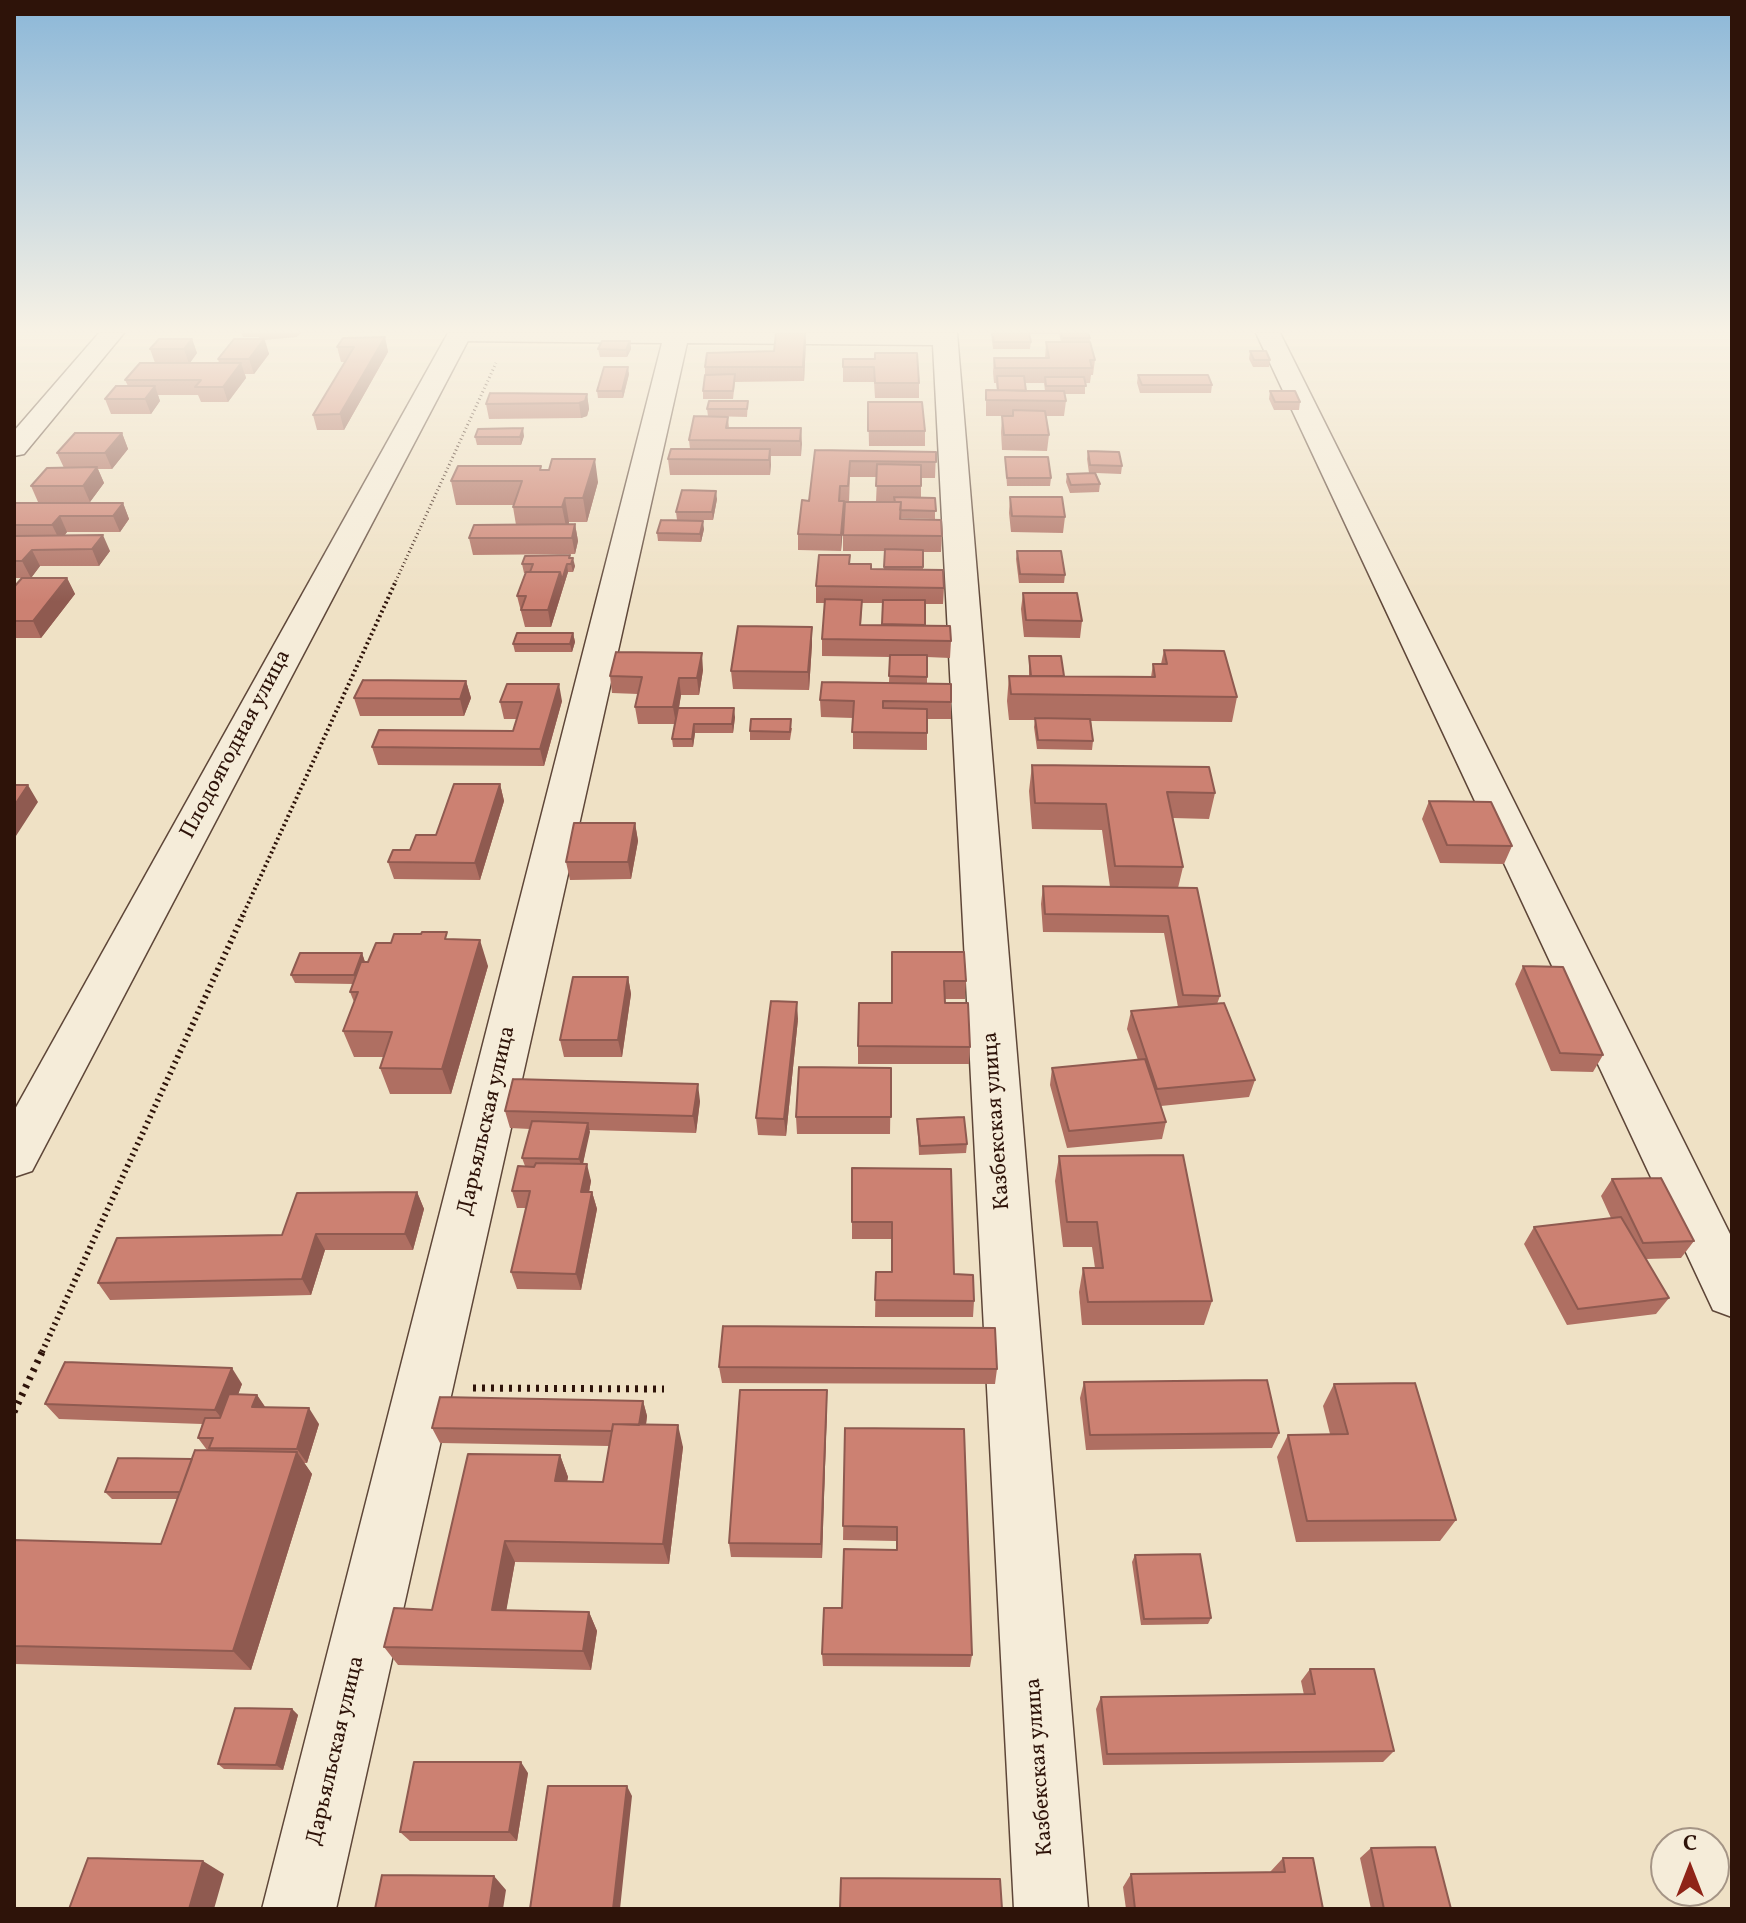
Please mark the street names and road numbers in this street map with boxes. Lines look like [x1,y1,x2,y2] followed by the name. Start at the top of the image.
[176,646,298,844] street label: Плодоягодная улица
[453,1024,523,1218] street label: Дарьяльская улица
[979,1031,1017,1211] street label: Казбекская улица
[302,1654,372,1848] street label: Дарьяльская улица
[1022,1677,1060,1857] street label: Казбекская улица

